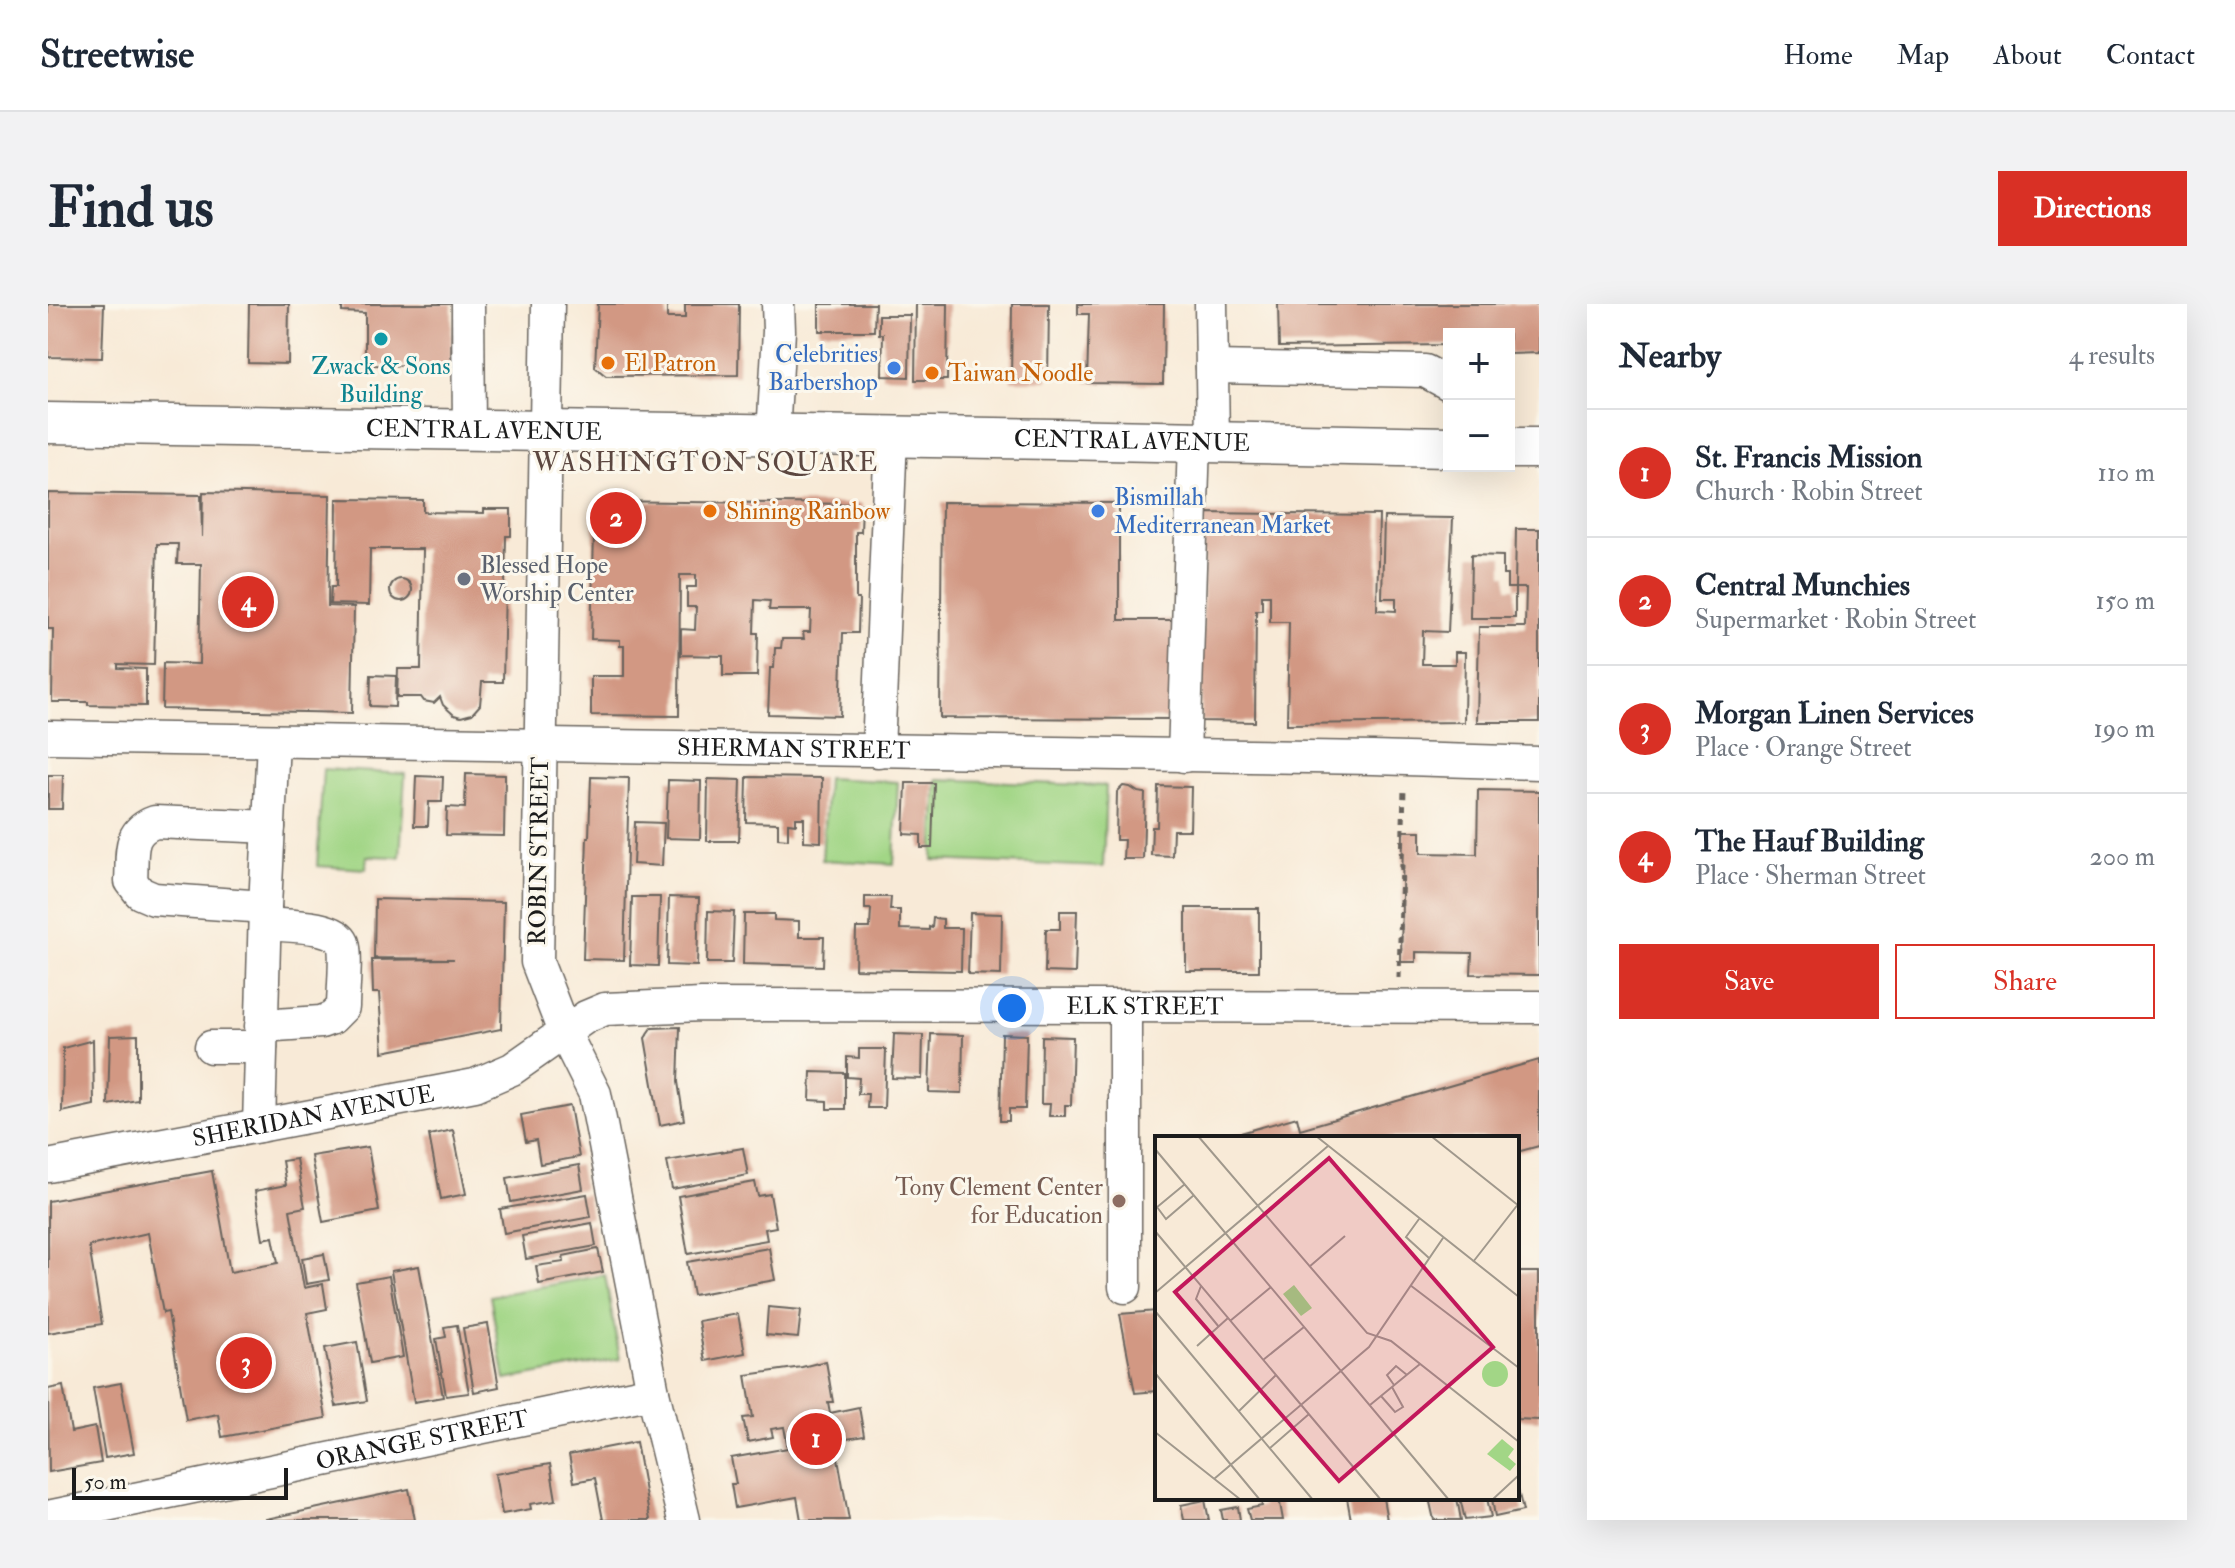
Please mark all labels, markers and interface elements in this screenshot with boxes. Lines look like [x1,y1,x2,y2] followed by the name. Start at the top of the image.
[40,31,194,79] text: Streetwise
[1783,38,1853,73] text: Home
[1897,38,1949,73] text: Map
[1993,38,2062,73] text: About
[2106,38,2195,73] text: Contact
[1998,171,2187,246] button: Directions
[48,173,214,244] text: Find us
[1443,328,1515,472] map controls
[1443,328,1515,400] button: +
[372,330,390,348] marker: Zwack & Sons Building
[1619,335,1721,378] text: Nearby
[768,339,878,398] place label: Celebrities Barbershop
[2069,340,2155,372] text: 4 results
[624,348,716,379] place label: El Patron
[311,351,451,410] place label: Zwack & Sons Building
[599,354,617,372] marker: El Patron
[948,358,1093,389] place label: Taiwan Noodle
[885,359,903,377] marker: Celebrities Barbershop
[923,364,941,382] marker: Taiwan Noodle
[1443,400,1515,472] button: −
[366,413,602,447] street label: CENTRAL AVENUE
[1014,423,1250,458] street label: CENTRAL AVENUE
[1695,439,1923,476] text: St. Francis Mission
[532,447,879,479] district label: WASHINGTON SQUARE
[1640,457,1650,489] text: 1
[2098,457,2155,489] text: 110 m
[1695,476,1923,508] text: Church · Robin Street
[1114,482,1331,541] place label: Bismillah Mediterranean Market
[590,488,642,548] pin: 2
[726,496,891,527] place label: Shining Rainbow
[701,502,719,520] marker: Shining Rainbow
[1089,502,1107,520] marker: Bismillah Mediterranean Market
[479,550,634,609] place label: Blessed Hope Worship Center
[1695,567,1910,604] text: Central Munchies
[455,570,473,588] marker: Blessed Hope Worship Center
[222,572,274,632] pin: 4
[1638,585,1652,617] text: 2
[2096,585,2155,617] text: 150 m
[1695,604,1976,636] text: Supermarket · Robin Street
[1695,695,1974,732] text: Morgan Linen Services
[1640,713,1650,745] text: 3
[2094,713,2155,745] text: 190 m
[677,731,911,766] street label: SHERMAN STREET
[1695,732,1912,764] text: Place · Orange Street
[522,756,556,946] street label: ROBIN STREET
[1695,823,1924,860] text: The Hauf Building
[1638,841,1652,873] text: 4
[2090,841,2155,873] text: 200 m
[1695,860,1926,892] text: Place · Sherman Street
[1619,944,1879,1019] button: Save
[1895,944,2155,1019] button: Share
[992,988,1032,1028] your location
[1066,990,1224,1022] street label: ELK STREET
[190,1078,437,1154] street label: SHERIDAN AVENUE
[1155,1136,1519,1500] inset map
[895,1172,1103,1231] place label: Tony Clement Center for Education
[1110,1192,1128,1210] marker: Tony Clement Center for Education
[220,1333,272,1393] pin: 3
[313,1403,531,1477] street label: ORANGE STREET
[790,1409,842,1469] pin: 1
[72,1464,288,1500] scale bar
[84,1468,126,1496] text: 50 m

